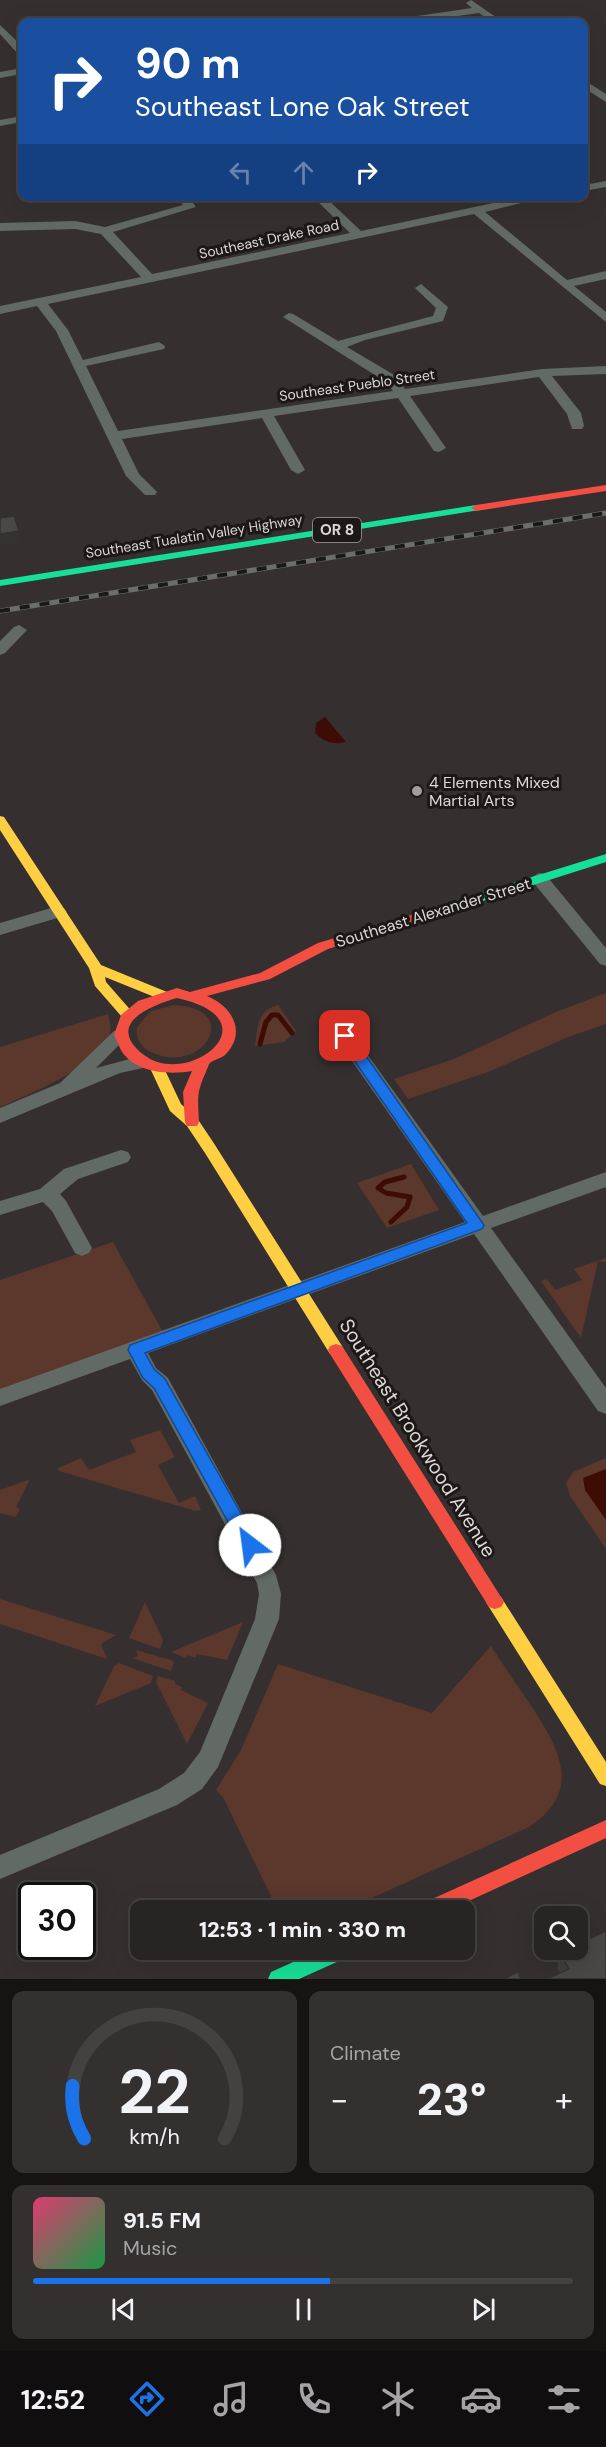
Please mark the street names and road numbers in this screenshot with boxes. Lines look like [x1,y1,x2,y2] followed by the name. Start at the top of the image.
[197,215,341,263] street label: Southeast Drake Road
[278,365,436,405] street label: Southeast Pueblo Street
[84,510,304,562] street label: Southeast Tualatin Valley Highway
[313,518,361,542] road number: OR 8
[333,873,533,952] street label: Southeast Alexander Street
[334,1314,502,1562] street label: Southeast Brookwood Avenue

